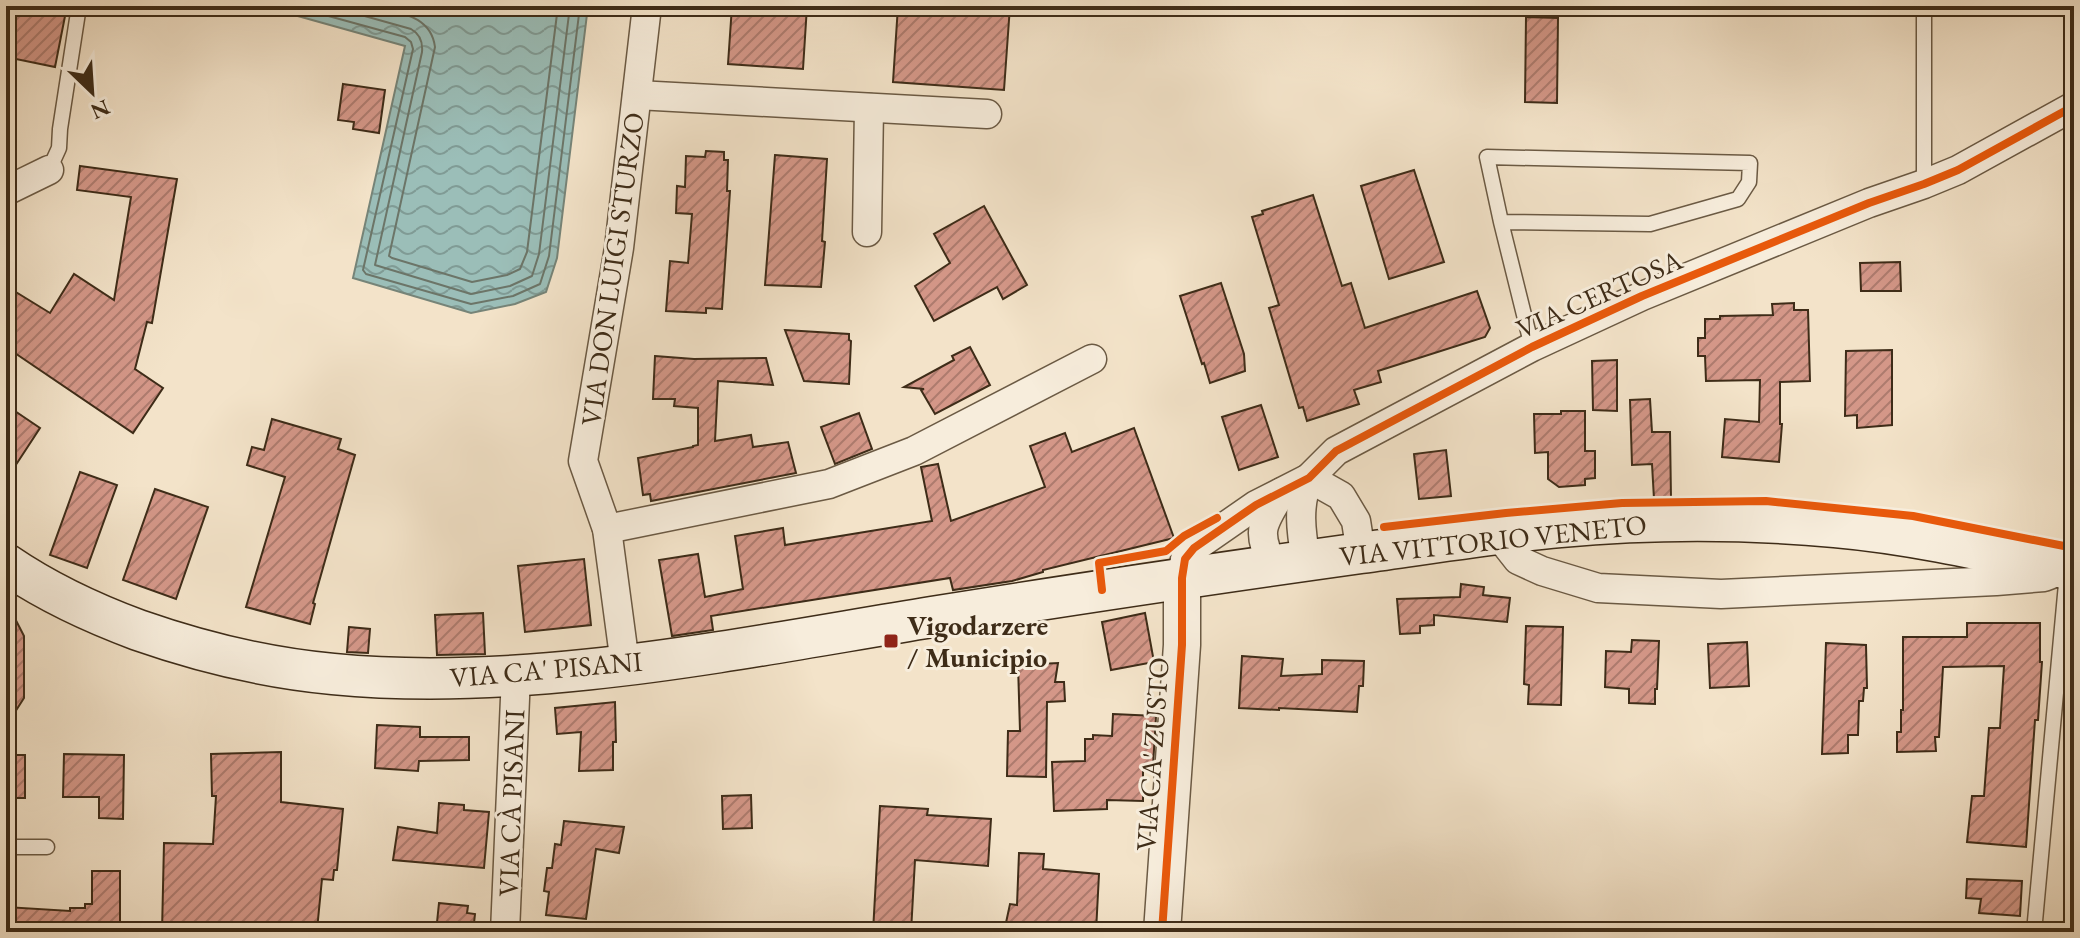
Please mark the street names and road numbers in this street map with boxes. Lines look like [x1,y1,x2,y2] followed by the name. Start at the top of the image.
[572,110,652,428] street label: VIA DON LUIGI STURZO
[1510,241,1688,347] street label: VIA CERTOSA
[1338,506,1648,574] street label: VIA VITTORIO VENETO
[448,643,644,695] street label: VIA CA' PISANI
[1127,656,1177,852] street label: VIA CA' ZUSTO
[490,708,532,897] street label: VIA CÀ PISANI

